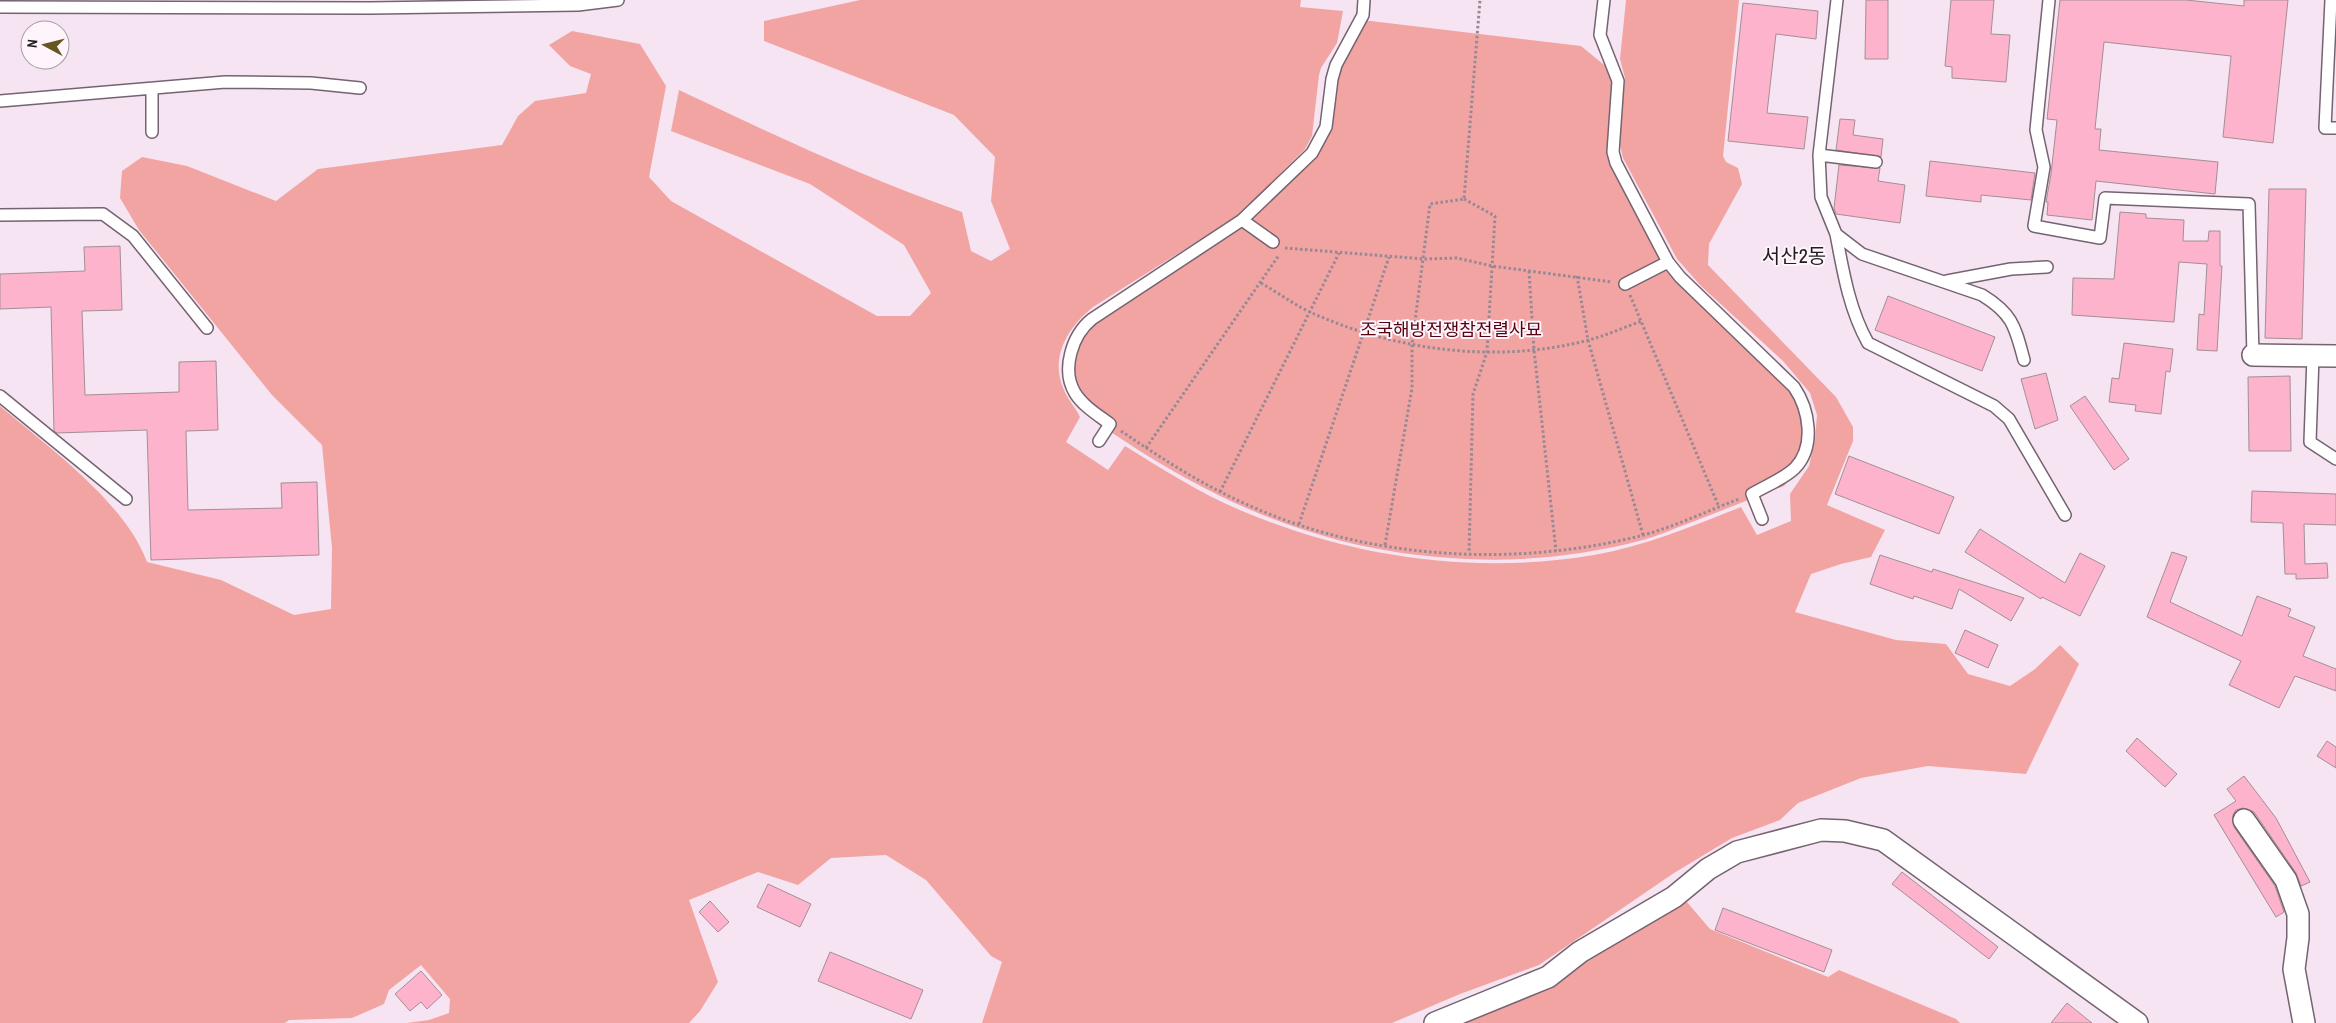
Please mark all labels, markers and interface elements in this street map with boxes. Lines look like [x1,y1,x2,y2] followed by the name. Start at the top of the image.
[20,20,70,70] north arrow
[23,38,42,49] text: N
[1762,242,1826,269] district label: 서산2동
[1360,317,1542,342] park label: 조국해방전쟁참전렬사묘

